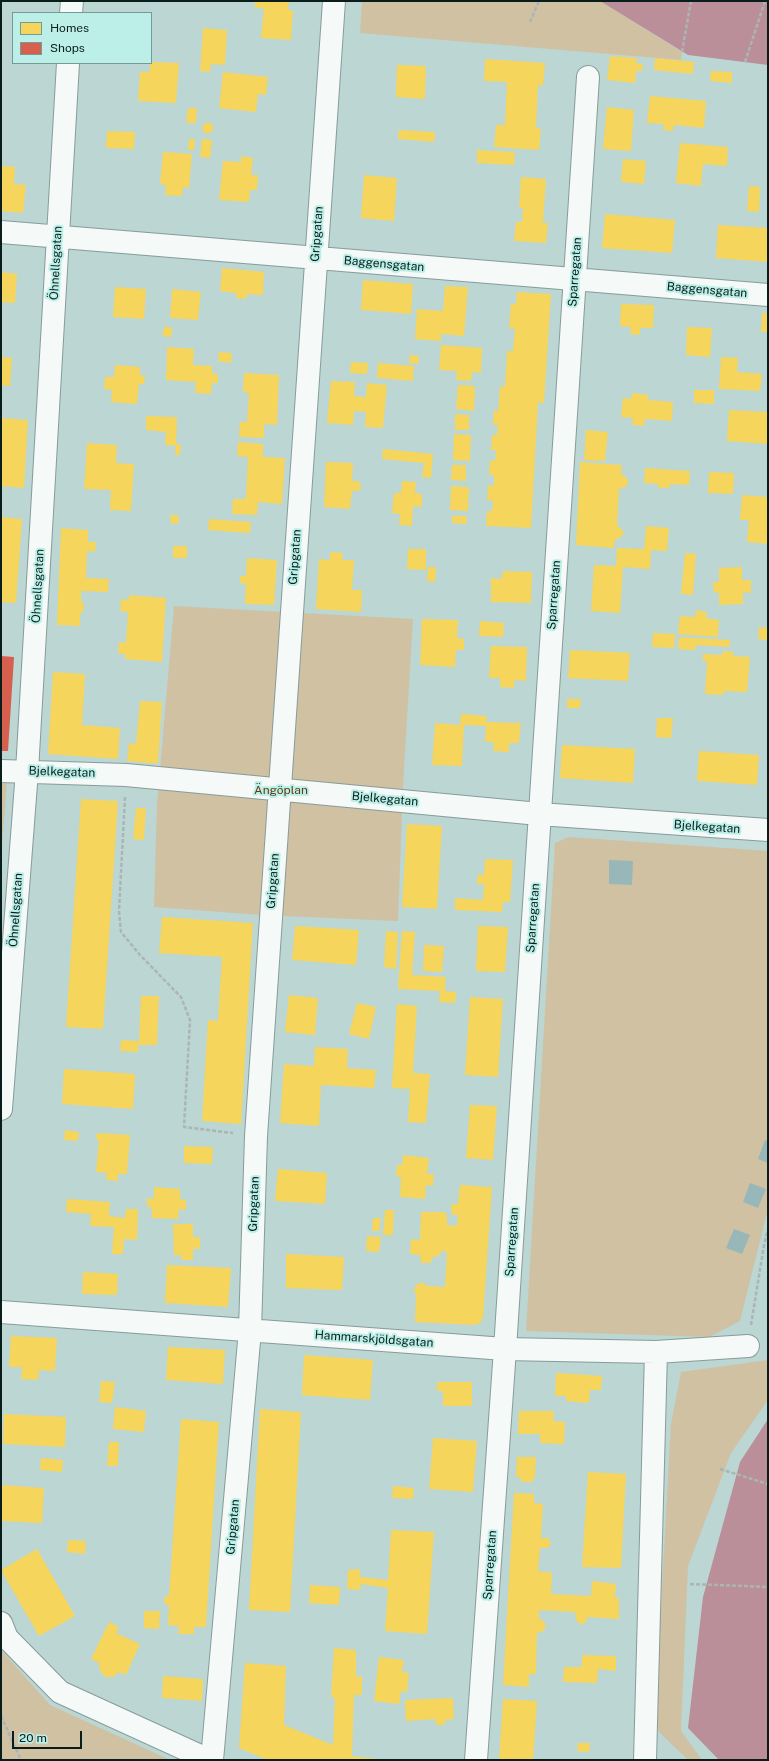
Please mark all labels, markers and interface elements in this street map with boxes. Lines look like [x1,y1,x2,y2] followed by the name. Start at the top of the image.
[12,12,152,64] legend
[50,21,89,35] text: Homes
[50,41,85,55] text: Shops
[308,206,326,262] street label: Gripgatan
[47,226,65,300] street label: Öhnellsgatan
[565,237,585,307] street label: Sparregatan
[343,253,425,275] street label: Baggensgatan
[666,279,748,301] street label: Baggensgatan
[286,529,304,585] street label: Gripgatan
[29,549,47,623] street label: Öhnellsgatan
[544,560,564,630] street label: Sparregatan
[28,764,96,780] street label: Bjelkegatan
[254,783,308,797] park label: Ängöplan
[351,789,419,809] street label: Bjelkegatan
[673,817,741,837] street label: Bjelkegatan
[264,853,282,909] street label: Gripgatan
[6,872,26,948] street label: Öhnellsgatan
[523,883,543,953] street label: Sparregatan
[246,1176,262,1232] street label: Gripgatan
[502,1207,522,1277] street label: Sparregatan
[314,1328,434,1350] street label: Hammarskjöldsgatan
[223,1499,243,1555] street label: Gripgatan
[480,1530,500,1600] street label: Sparregatan
[14,1723,84,1749] scale bar
[19,1731,47,1745] text: 20 m

